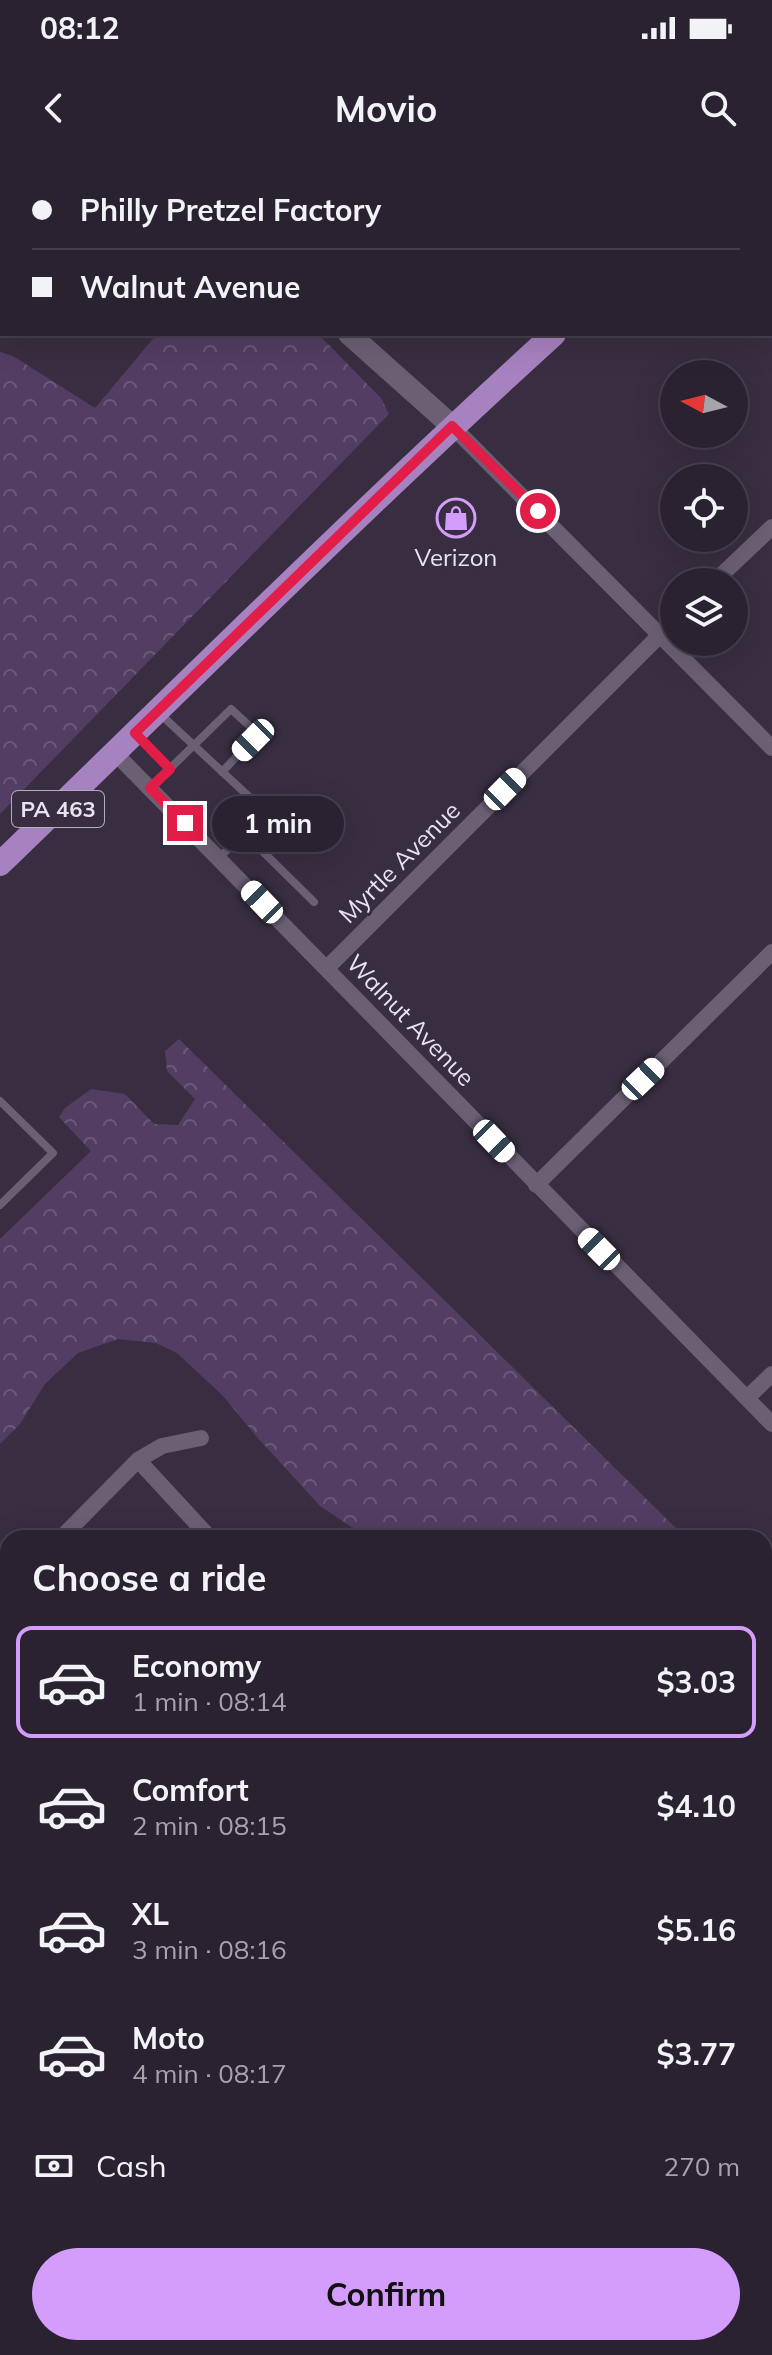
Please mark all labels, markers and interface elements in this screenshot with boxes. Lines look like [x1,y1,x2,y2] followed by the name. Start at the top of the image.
[40,9,119,47] text: 08:12
[32,86,76,130] icon: back
[335,86,437,131] text: Movio
[696,86,740,130] icon: search
[80,191,381,229] text: Philly Pretzel Factory
[80,268,300,306] text: Walnut Avenue
[660,360,748,448] north arrow
[660,360,748,656] map controls
[660,464,748,552] button: locate
[520,493,556,529] route start
[435,497,477,539] shop icon: Verizon
[415,542,497,572] place label: Verizon
[660,568,748,656] button: layers
[228,715,278,765] car
[480,764,530,814] car
[12,791,104,827] road number: PA 463
[213,795,345,851] callout: 1 min
[332,795,466,929] street label: Myrtle Avenue
[167,805,203,841] route end
[244,807,312,840] text: 1 min
[237,876,287,928] car
[341,948,481,1092] street label: Walnut Avenue
[617,1054,669,1104] car
[469,1115,519,1167] car
[574,1224,624,1274] car
[32,1555,266,1600] text: Choose a ride
[36,1646,108,1718] icon: car
[132,1647,261,1685] text: Economy
[657,1663,736,1701] text: $3.03
[132,1685,287,1718] text: 1 min · 08:14
[36,1770,108,1842] icon: car
[132,1771,249,1809] text: Comfort
[657,1787,736,1825] text: $4.10
[132,1809,287,1842] text: 2 min · 08:15
[36,1894,108,1966] icon: car
[132,1895,169,1933] text: XL
[657,1911,736,1949] text: $5.16
[132,1933,287,1966] text: 3 min · 08:16
[36,2018,108,2090] icon: car
[132,2019,205,2057] text: Moto
[657,2035,736,2073] text: $3.77
[132,2057,287,2090] text: 4 min · 08:17
[32,2144,76,2188] icon: cash
[96,2147,167,2185] text: Cash
[664,2150,740,2183] text: 270 m
[32,2248,740,2340] button: Confirm

